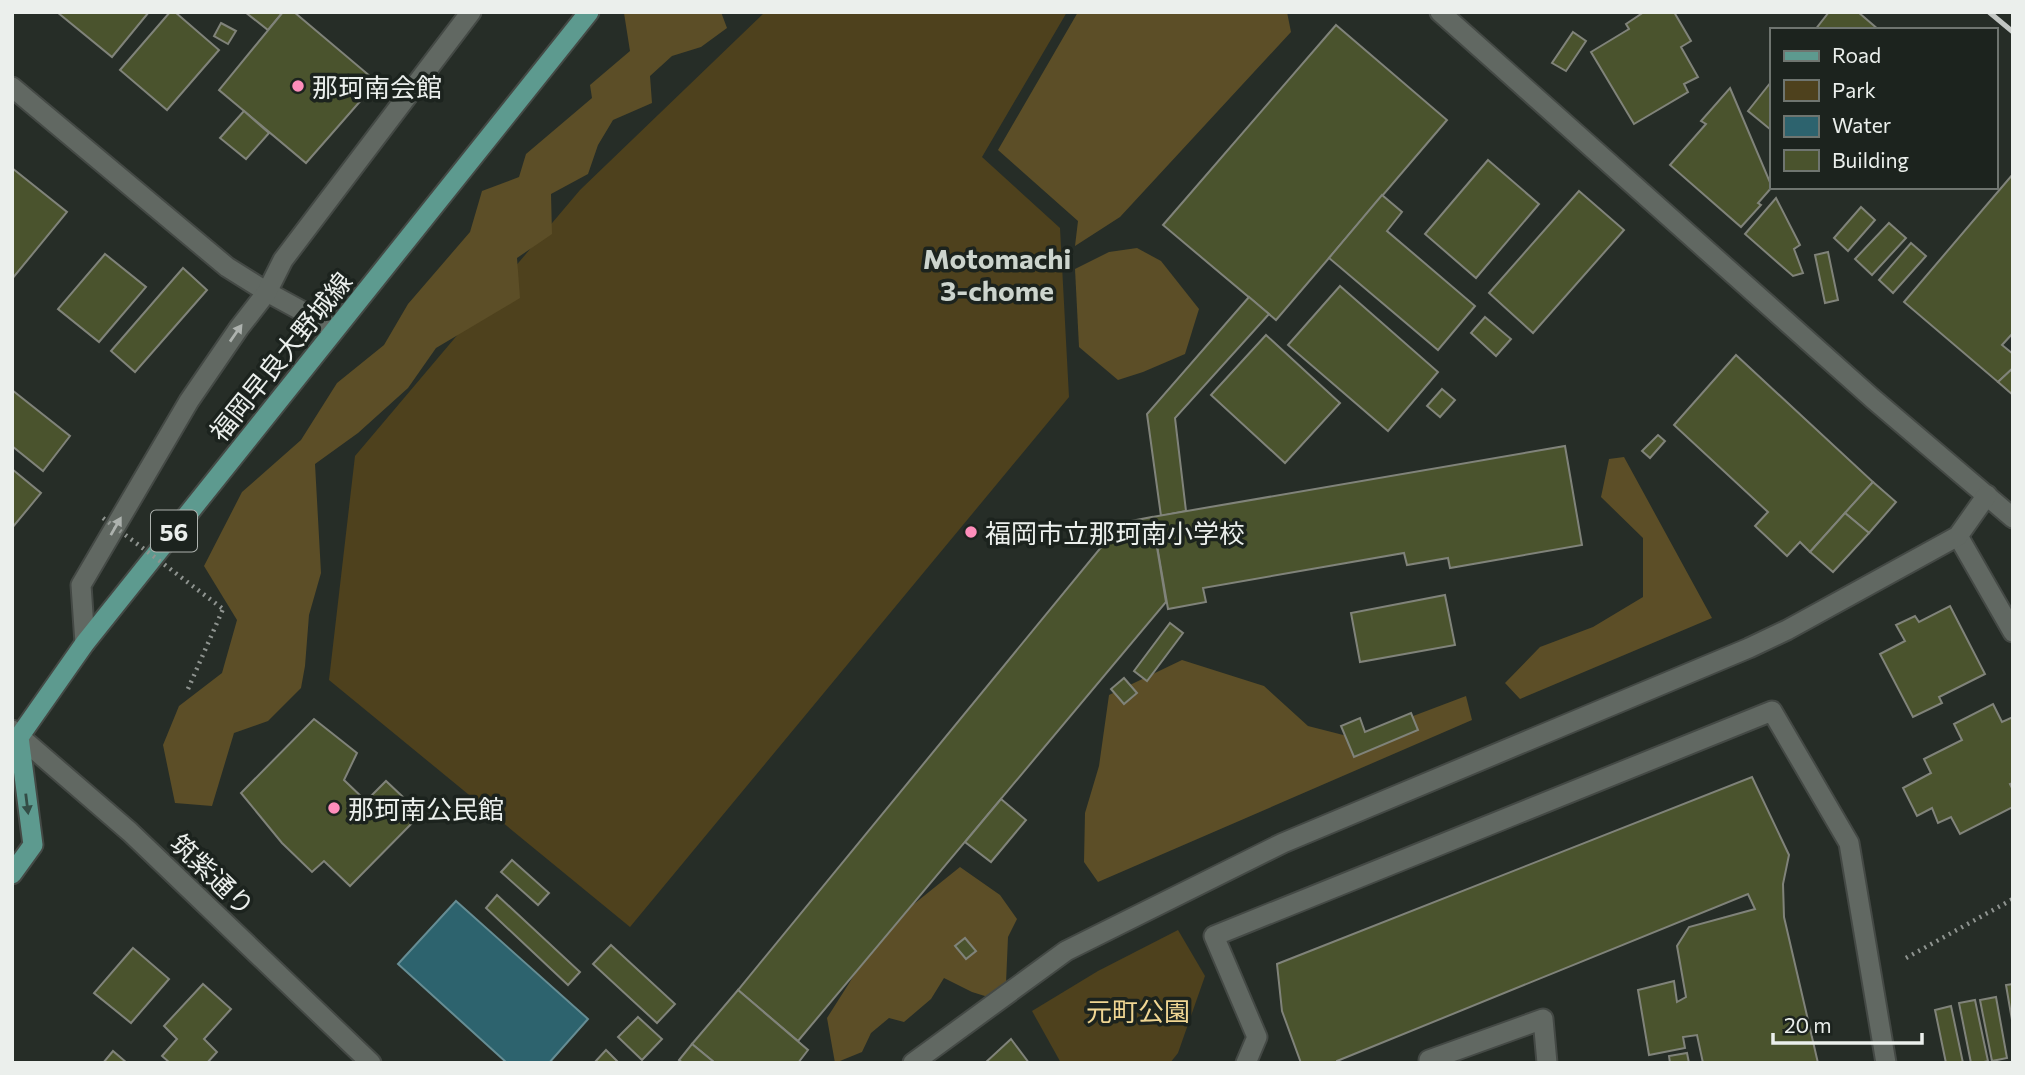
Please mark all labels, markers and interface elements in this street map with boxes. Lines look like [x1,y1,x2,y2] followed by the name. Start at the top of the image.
[1770,28,1997,189] legend
[1832,42,1881,67] text: Road
[312,71,442,102] place label: 那珂南会館
[1832,77,1876,102] text: Park
[290,78,306,94] marker: 那珂南会館
[1832,112,1891,137] text: Water
[1832,147,1909,172] text: Building
[923,241,1071,307] district label: Motomachi 3-chome
[203,265,357,447] street label: 福岡早良大野城線
[229,324,243,342] one-way arrow
[151,510,197,552] road number: 56
[110,517,122,536] one-way arrow
[985,517,1245,548] place label: 福岡市立那珂南小学校
[963,524,979,540] marker: 福岡市立那珂南小学校
[348,793,504,824] place label: 那珂南公民館
[22,794,33,816] one-way arrow
[326,800,342,816] marker: 那珂南公民館
[165,827,261,921] street label: 筑紫通り
[1086,995,1190,1026] park label: 元町公園
[1773,1002,1922,1046] scale bar
[1784,1012,1832,1037] text: 20 m

